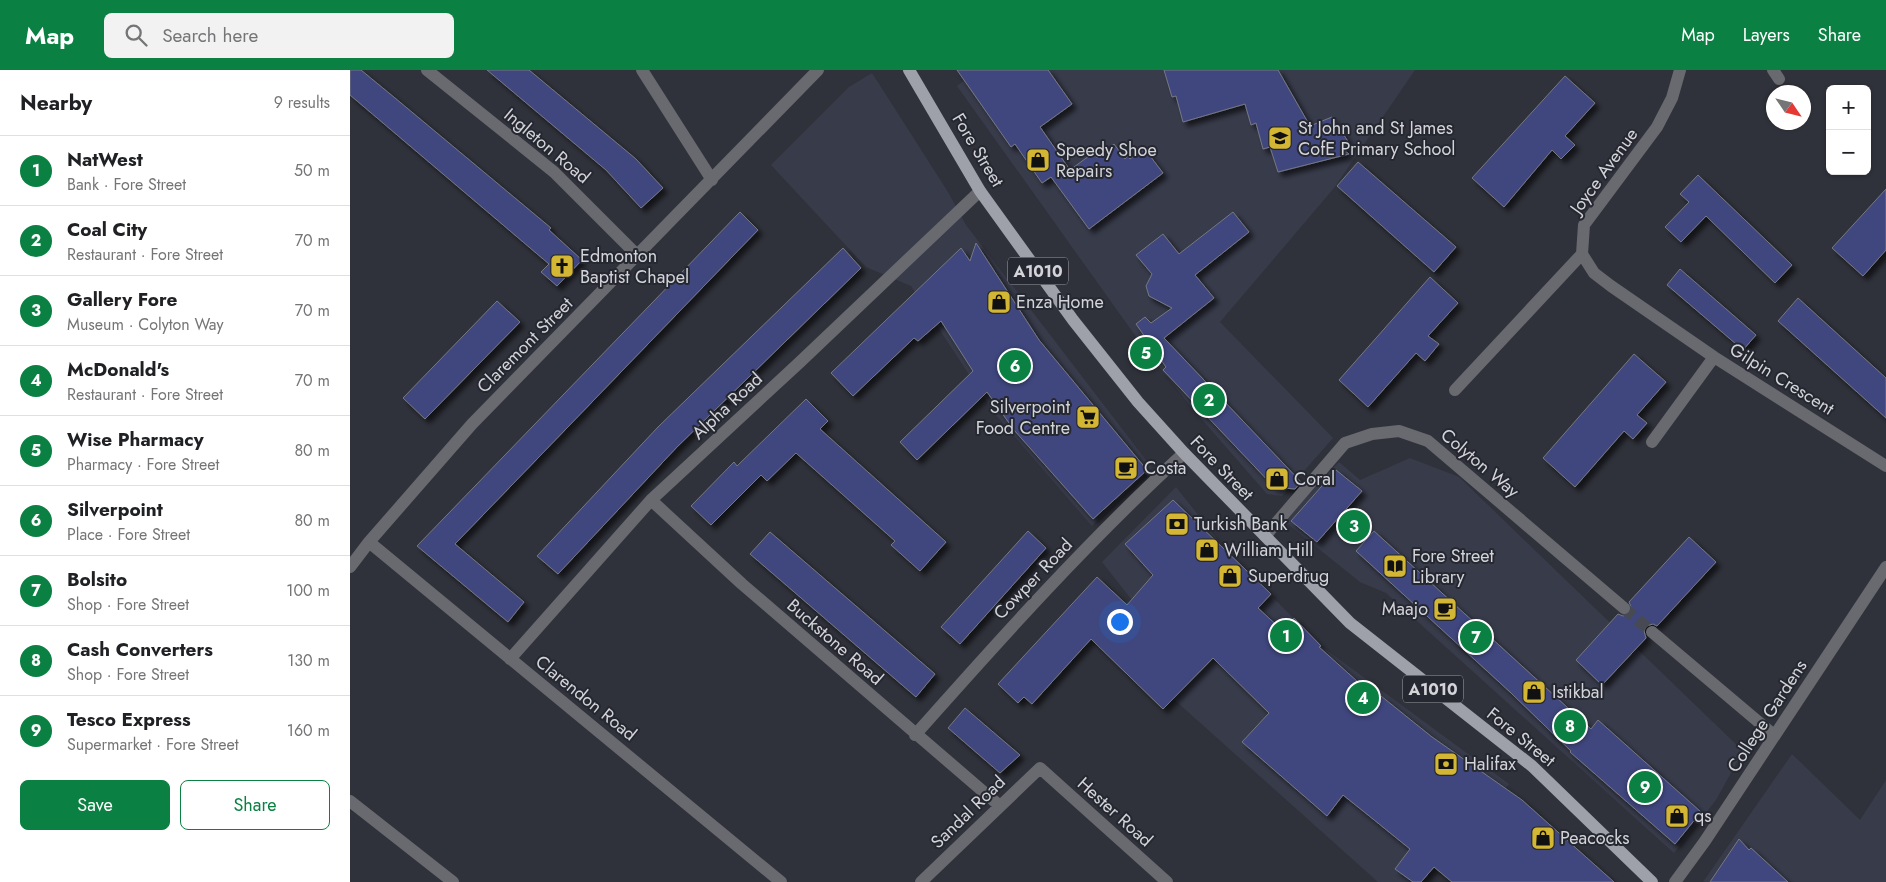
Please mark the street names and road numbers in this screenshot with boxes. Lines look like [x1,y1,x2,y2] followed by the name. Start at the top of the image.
[498,102,596,190] street label: Ingleton Road
[946,108,1011,192] street label: Fore Street
[1563,123,1644,221] street label: Joyce Avenue
[1008,258,1068,285] road number: A1010
[471,291,579,399] street label: Claremont Street
[1725,336,1840,422] street label: Gilpin Crescent
[686,366,768,446] street label: Alpha Road
[1435,422,1525,504] street label: Colyton Way
[1184,430,1260,507] street label: Fore Street
[988,533,1078,625] street label: Cowper Road
[781,593,889,691] street label: Buckstone Road
[530,649,642,747] street label: Clarendon Road
[1721,655,1813,777] street label: College Gardens
[1403,676,1463,702] road number: A1010
[1481,701,1561,773] street label: Fore Street
[925,770,1011,854] street label: Sandal Road
[1072,771,1158,853] street label: Hester Road

